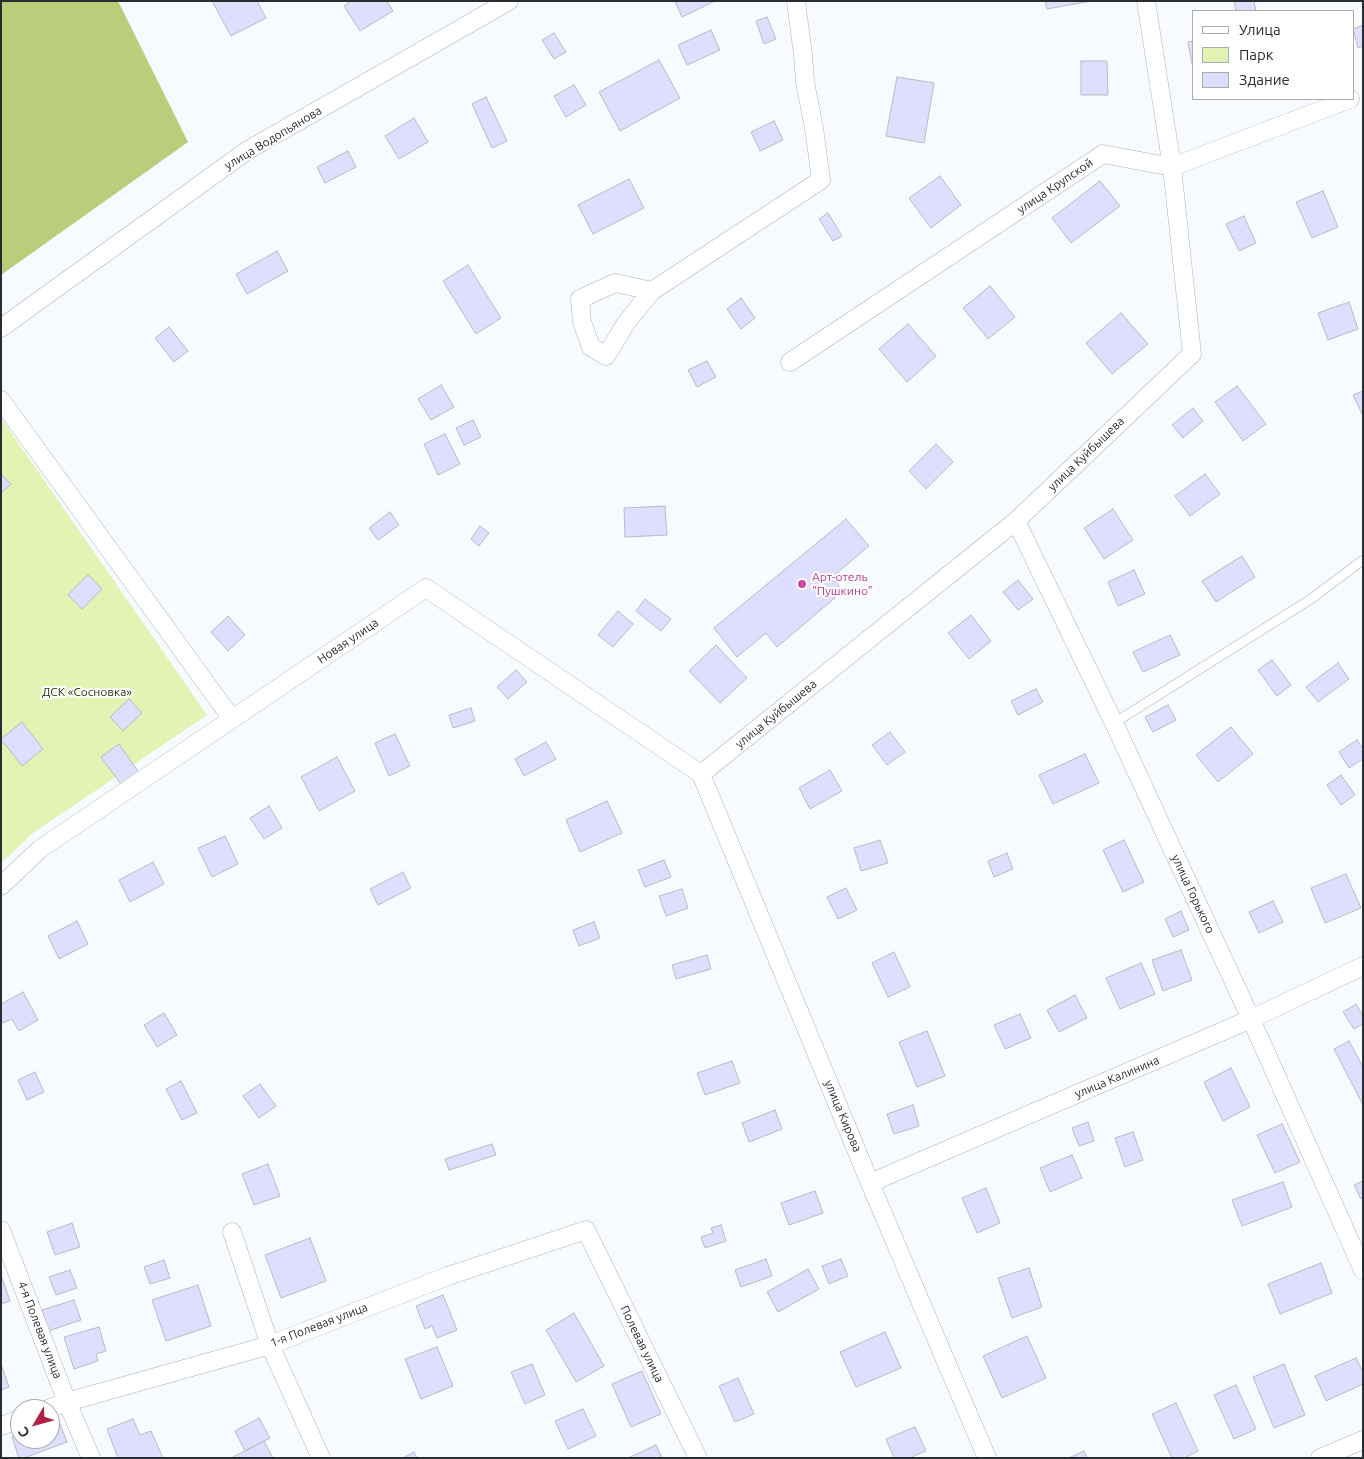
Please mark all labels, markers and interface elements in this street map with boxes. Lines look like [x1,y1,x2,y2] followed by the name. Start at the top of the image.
[1192,10,1354,100] legend
[1239,21,1281,38] text: Улица
[1239,46,1274,63] text: Парк
[1239,71,1290,88] text: Здание
[222,103,324,173] street label: улица Водопьянова
[1014,155,1096,217] street label: улица Крупской
[1045,414,1127,494] street label: улица Куйбышева
[812,570,872,598] place label: Арт-отель "Пушкино"
[796,578,808,590] marker: Арт-отель "Пушкино"
[315,615,381,667] street label: Новая улица
[732,677,820,751] street label: улица Куйбышева
[42,685,132,699] park label: ДСК «Сосновка»
[1168,852,1218,936] street label: улица Горького
[1073,1053,1161,1101] street label: улица Калинина
[821,1078,865,1154] street label: улица Кирова
[15,1279,65,1381] street label: 4-я Полевая улица
[268,1300,370,1350] street label: 1-я Полевая улица
[617,1303,667,1385] street label: Полевая улица
[10,1399,60,1449] north arrow
[15,1424,33,1441] text: С

